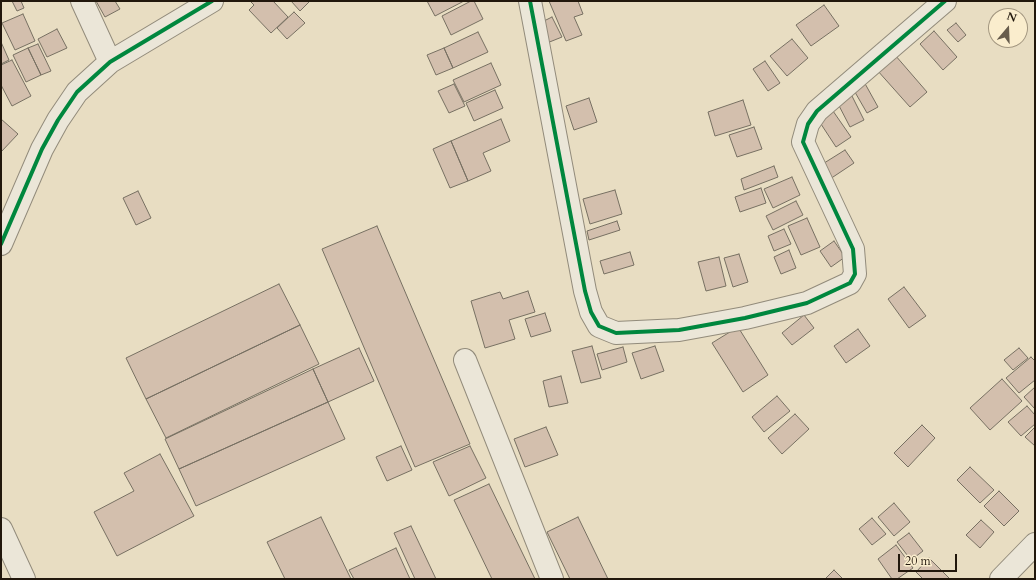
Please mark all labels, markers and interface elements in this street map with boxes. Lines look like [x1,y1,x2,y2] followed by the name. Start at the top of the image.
[988,8,1028,48] north arrow
[1005,8,1019,26] text: N
[900,546,959,572] scale bar
[905,553,931,569] text: 20 m

